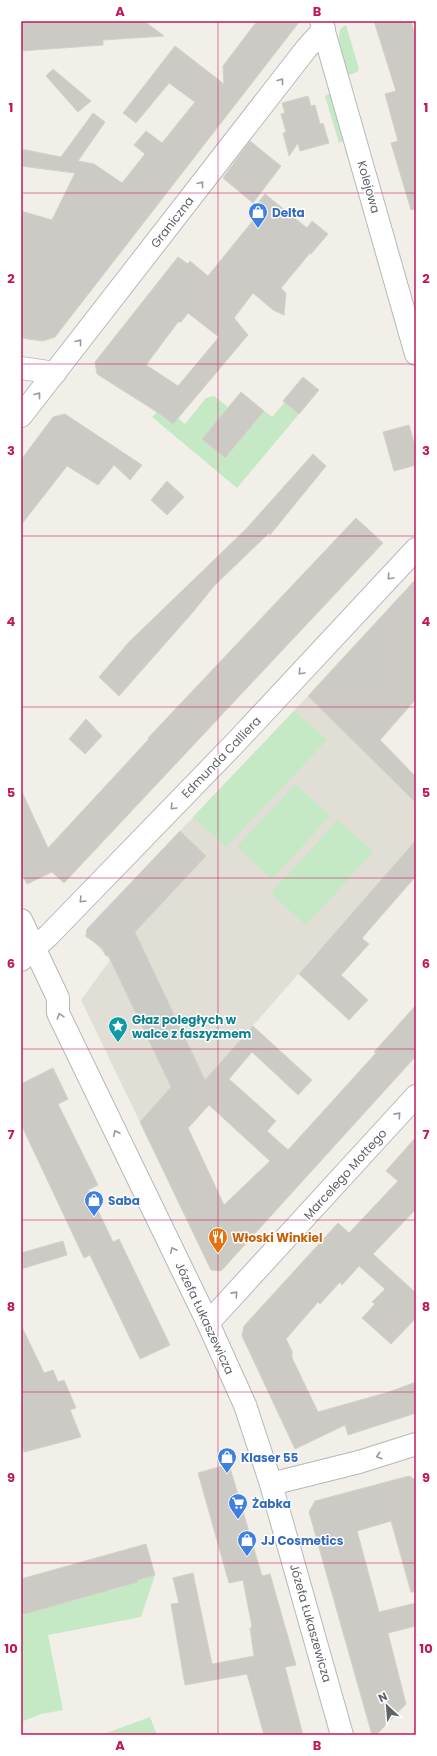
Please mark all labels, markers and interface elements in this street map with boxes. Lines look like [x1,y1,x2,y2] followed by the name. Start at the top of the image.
[115,2,125,21] text: A
[313,2,322,21] text: B
[276,79,283,86] one-way arrow
[9,98,13,117] text: 1
[424,98,428,117] text: 1
[353,159,385,215] street label: Kolejowa
[197,182,204,189] one-way arrow
[146,193,198,251] street label: Graniczna
[247,201,269,229] shop icon: Delta
[272,204,305,221] place label: Delta
[7,269,15,288] text: 2
[422,269,430,288] text: 2
[74,340,81,347] one-way arrow
[33,392,40,399] one-way arrow
[7,441,15,460] text: 3
[422,441,430,460] text: 3
[387,573,394,580] one-way arrow
[7,612,16,631] text: 4
[422,612,431,631] text: 4
[299,668,306,675] one-way arrow
[177,712,265,802] street label: Edmunda Calliera
[7,783,15,802] text: 5
[422,783,430,802] text: 5
[170,802,177,810] one-way arrow
[80,896,87,903] one-way arrow
[7,954,15,973] text: 6
[422,954,430,973] text: 6
[132,1011,252,1042] place label: Głaz poległych w walce z faszyzmem
[56,1012,65,1019] one-way arrow
[107,1015,129,1043] place icon: Głaz poległych w walce z faszyzmem
[393,1113,400,1120] one-way arrow
[8,1125,15,1144] text: 7
[300,1125,391,1223] street label: Marcelego Mottego
[423,1125,430,1144] text: 7
[113,1130,121,1137] one-way arrow
[83,1189,105,1217] shop icon: Saba
[108,1192,140,1209] place label: Saba
[207,1226,229,1254] restaurant icon: Włoski Winkiel
[232,1229,322,1246] place label: Włoski Winkiel
[170,1247,178,1254] one-way arrow
[171,1259,239,1377] street label: Józefa Łukaszewicza
[230,1292,237,1299] one-way arrow
[7,1297,15,1316] text: 8
[422,1297,430,1316] text: 8
[216,1446,238,1474] shop icon: Klaser 55
[241,1449,299,1466] place label: Klaser 55
[375,1451,382,1460] one-way arrow
[7,1468,15,1487] text: 9
[422,1468,430,1487] text: 9
[227,1492,249,1520] supermarket icon: Żabka
[252,1495,291,1512] place label: Żabka
[236,1529,258,1557] shop icon: JJ Cosmetics
[261,1532,344,1549] place label: JJ Cosmetics
[286,1562,336,1684] street label: Józefa Łukaszewicza
[4,1639,18,1658] text: 10
[419,1639,433,1658] text: 10
[367,1686,407,1726] north arrow
[375,1688,390,1706] text: N
[115,1736,125,1755] text: A
[313,1736,322,1755] text: B

